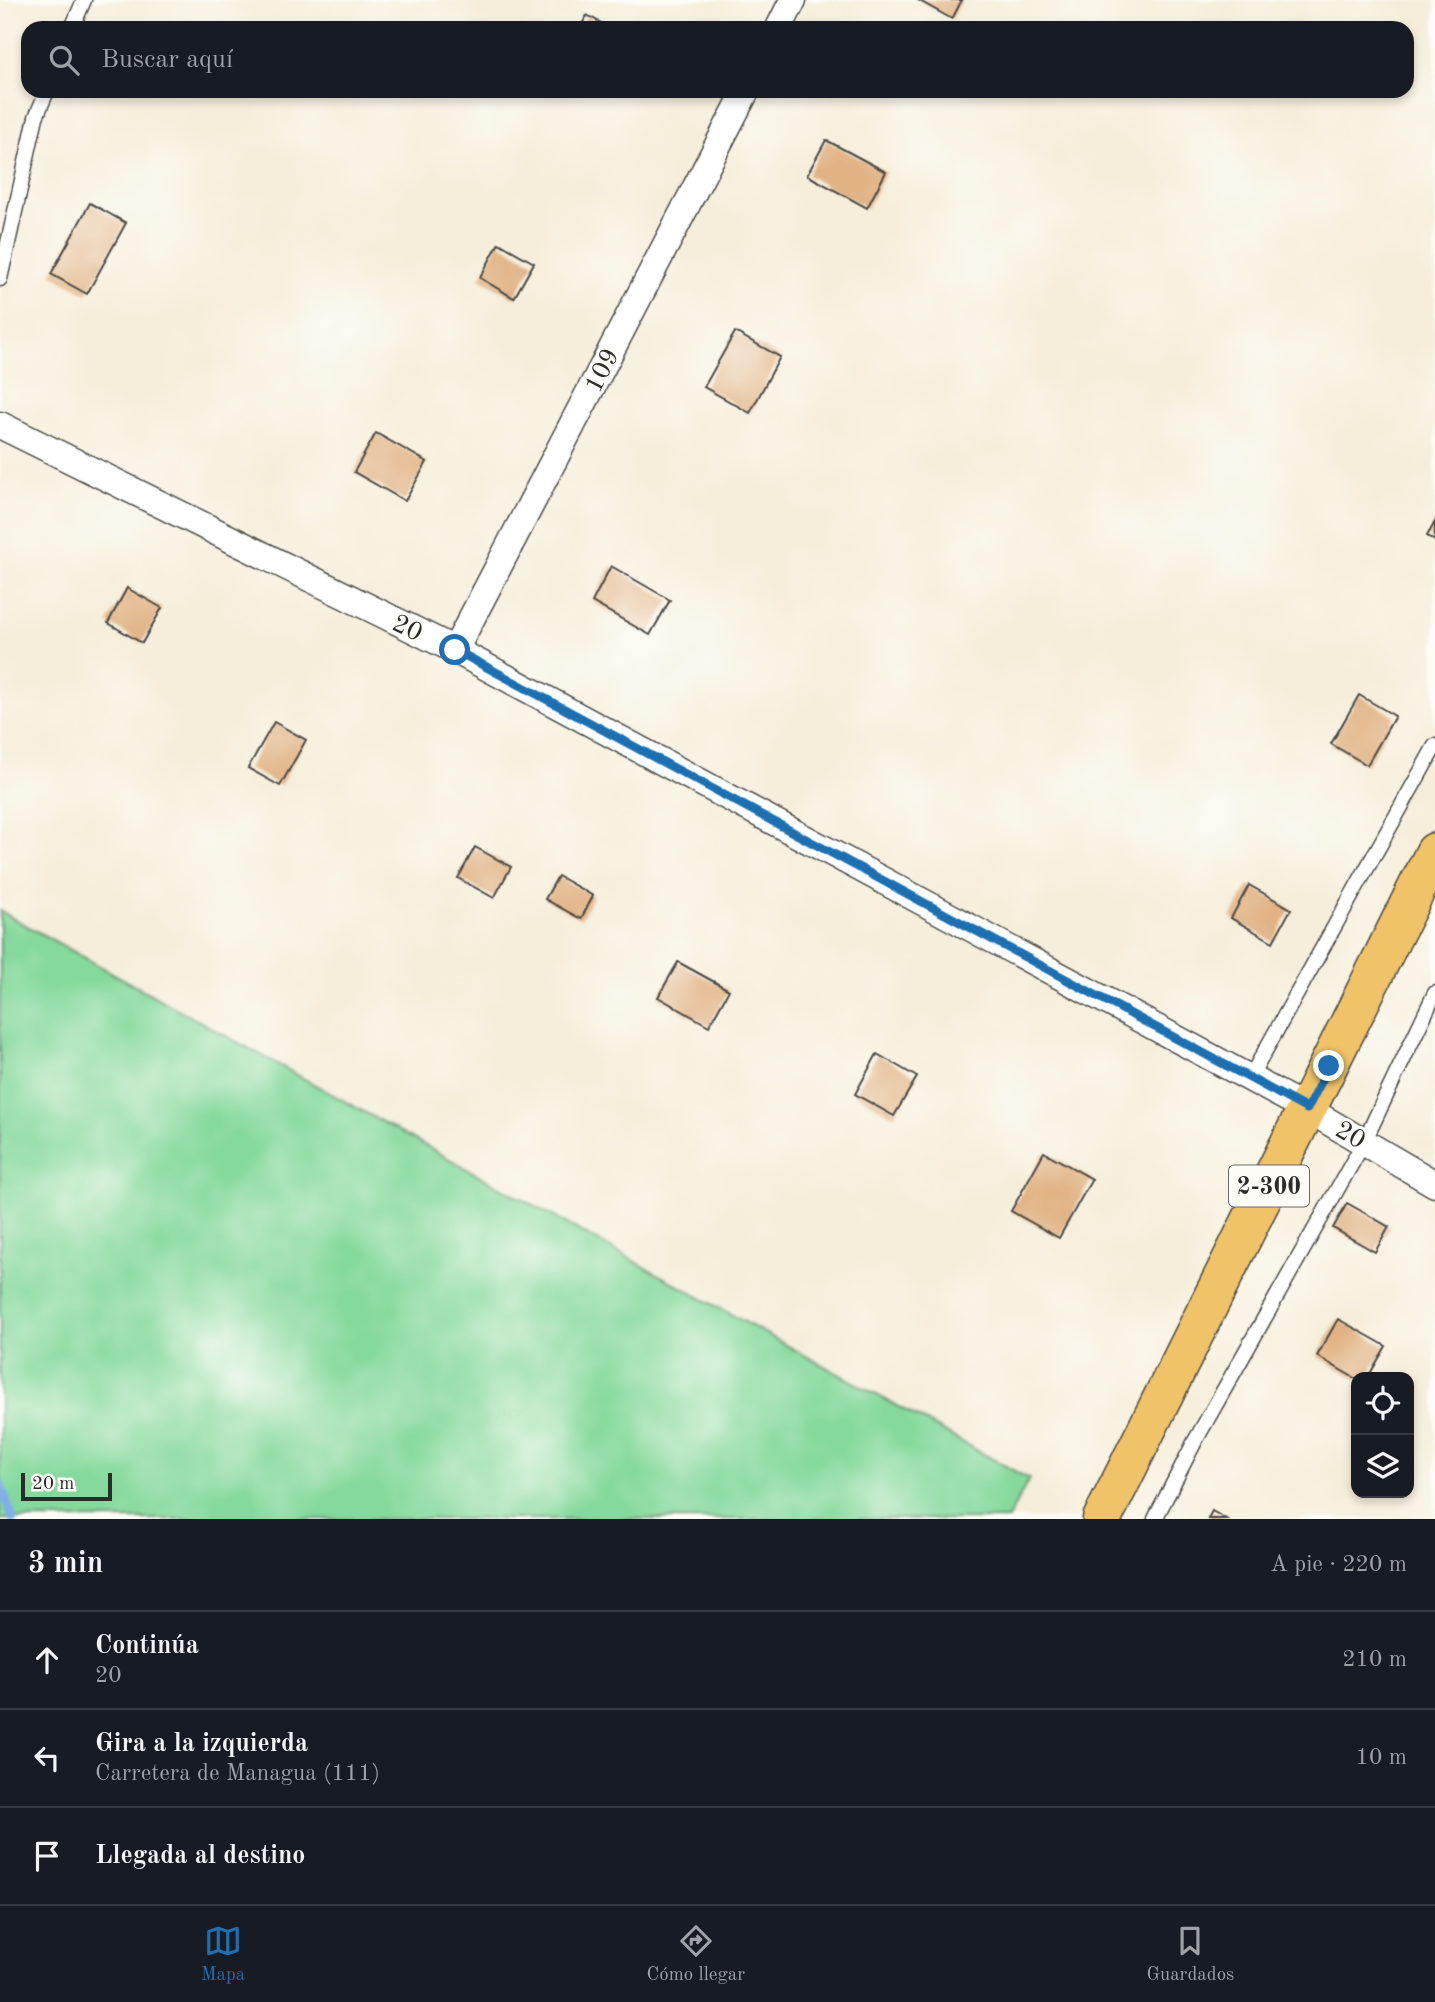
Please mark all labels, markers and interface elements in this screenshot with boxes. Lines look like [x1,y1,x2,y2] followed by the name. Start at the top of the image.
[21,21,1414,98] search box
[45,41,83,79] icon: search
[101,47,233,73] text: Buscar aquí
[581,345,625,397] street label: 109
[388,611,426,647] street label: 20
[439,634,470,665] route start
[1313,1050,1344,1081] route end
[1330,1117,1370,1155] street label: 20
[1229,1166,1309,1206] road number: 2-300
[1351,1372,1414,1498] map controls
[1351,1372,1414,1435] button: locate
[1351,1435,1414,1498] button: layers
[21,1470,112,1502] scale bar
[32,1475,74,1494] text: 20 m
[28,1549,103,1579] text: 3 min
[1270,1553,1407,1576] text: A pie · 220 m
[95,1633,199,1659] text: Continúa
[28,1641,66,1679] icon: ahead
[1342,1648,1407,1671] text: 210 m
[95,1664,122,1687] text: 20
[95,1731,308,1757] text: Gira a la izquierda
[28,1739,66,1777] icon: left
[1356,1746,1407,1769] text: 10 m
[95,1762,380,1785] text: Carretera de Managua (111)
[28,1837,66,1875] icon: arrive
[95,1843,305,1869] text: Llegada al destino
[201,1922,245,1987] tab: Mapa
[647,1922,745,1987] tab: Cómo llegar
[1146,1922,1234,1987] tab: Guardados

